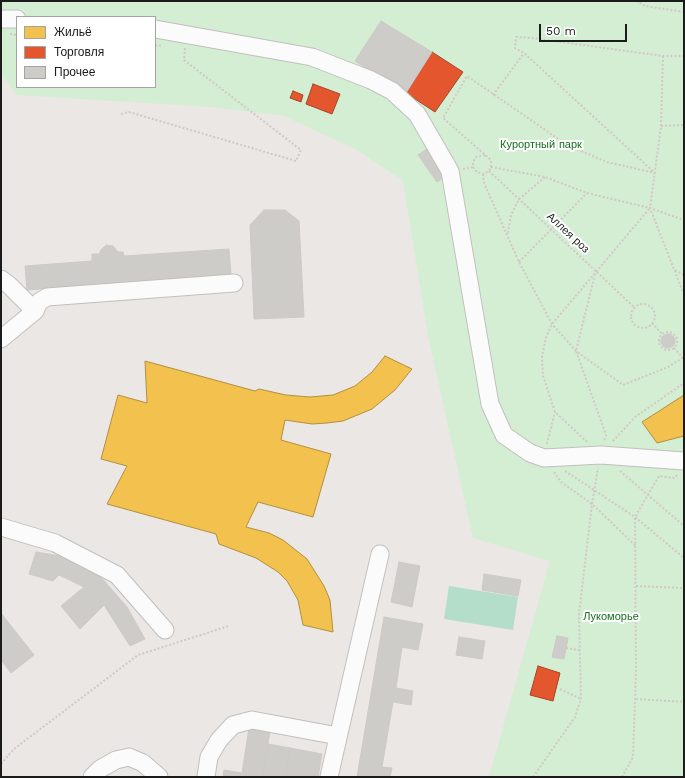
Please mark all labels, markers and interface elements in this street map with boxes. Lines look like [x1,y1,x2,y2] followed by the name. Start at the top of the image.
[16,16,156,88] legend
[541,16,629,42] scale bar
[546,24,576,38] text: 50 m
[54,25,92,39] text: Жильё
[54,45,104,59] text: Торговля
[54,65,95,79] text: Прочее
[500,138,582,152] park label: Курортный парк
[544,210,592,256] street label: Аллея роз
[583,610,639,624] park label: Лукоморье

